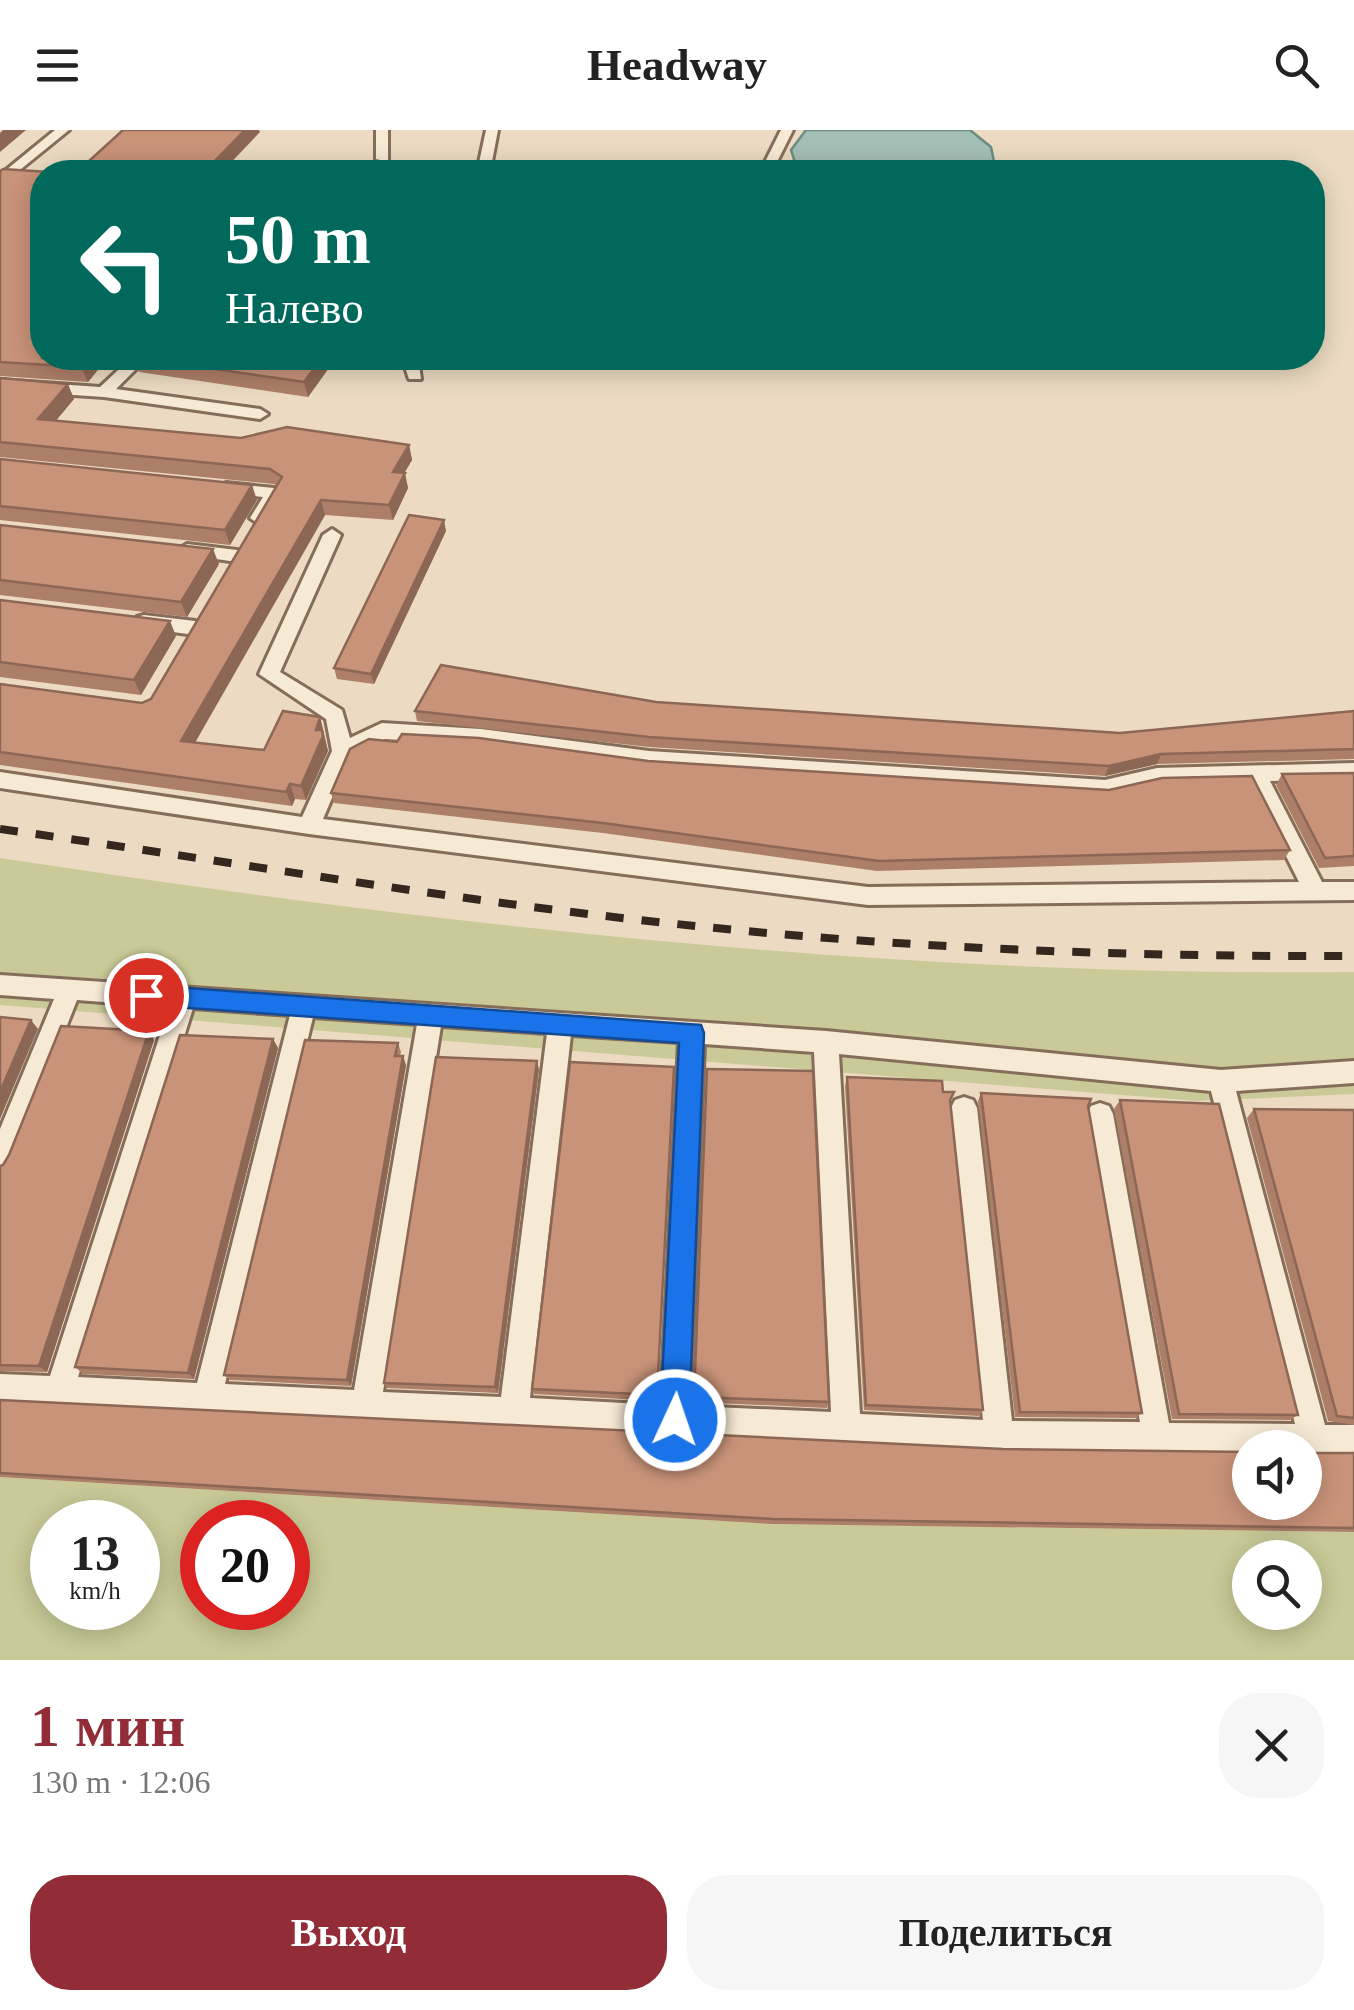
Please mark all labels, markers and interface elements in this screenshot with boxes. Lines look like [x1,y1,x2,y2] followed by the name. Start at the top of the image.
[30,38,85,93] icon: menu
[1269,38,1324,93] icon: search
[587,40,767,90] text: Headway
[60,200,190,330] icon: left
[225,201,371,278] text: 50 m
[225,283,364,333] text: Налево
[104,953,189,1038] pin
[119,968,174,1023] icon: arrive
[623,1368,727,1472] position arrow
[1232,1430,1322,1630] map controls
[1232,1430,1322,1520] button: sound
[180,1500,310,1630] speed limit sign: 20
[70,1525,120,1581] text: 13
[1232,1540,1322,1630] button: search
[69,1577,121,1604] text: km/h
[30,1693,185,1759] text: 1 мин
[1219,1693,1324,1798] button: close
[30,1764,210,1800] text: 130 m · 12:06
[30,1875,667,1990] button: Выход
[687,1875,1324,1990] button: Поделиться

